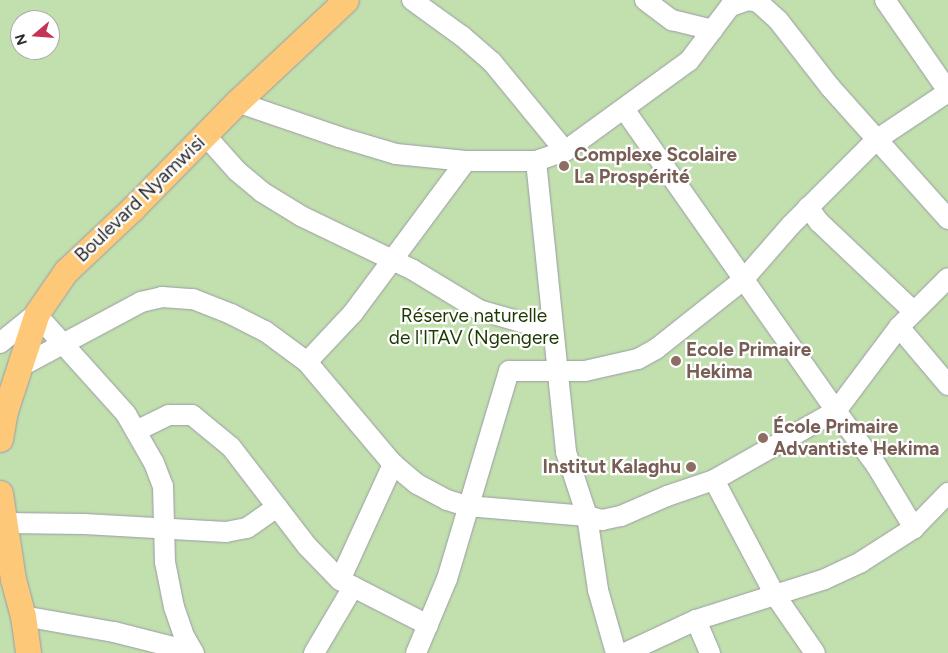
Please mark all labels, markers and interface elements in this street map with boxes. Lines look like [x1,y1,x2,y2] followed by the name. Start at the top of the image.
[10,10,60,60] north arrow
[11,32,31,47] text: N
[70,131,210,267] street label: Boulevard Nyamwisi
[574,144,737,188] place label: Complexe Scolaire La Prospérité
[558,160,570,172] marker: Complexe Scolaire La Prospérité
[389,305,559,349] park label: Réserve naturelle de l'ITAV (Ngengere
[686,339,811,383] place label: Ecole Primaire Hekima
[670,355,682,367] marker: Ecole Primaire Hekima
[773,416,939,460] place label: École Primaire Advantiste Hekima
[757,432,769,444] marker: École Primaire Advantiste Hekima
[543,456,681,478] place label: Institut Kalaghu
[685,461,697,473] marker: Institut Kalaghu

